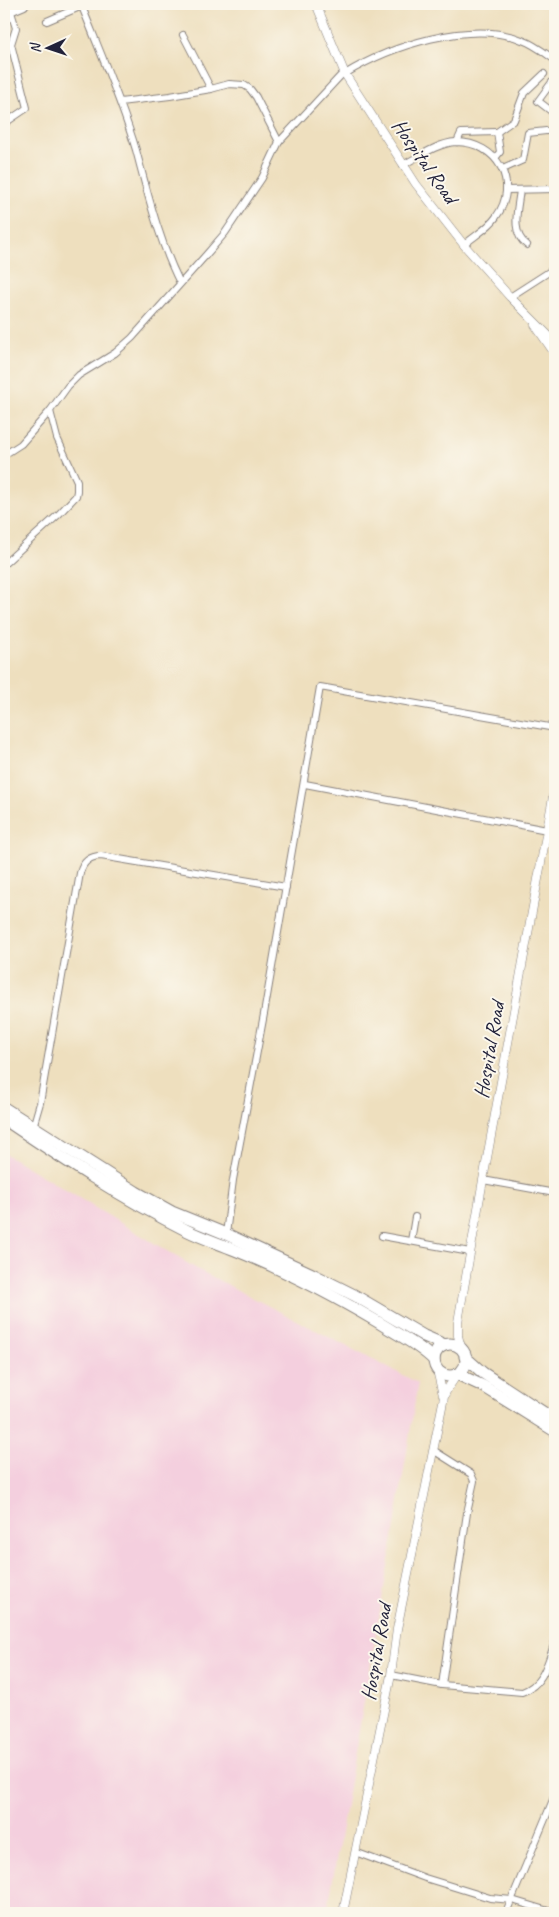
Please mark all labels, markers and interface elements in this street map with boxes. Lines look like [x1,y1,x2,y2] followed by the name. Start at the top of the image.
[22,22,72,72] north arrow
[27,42,44,53] text: N
[386,114,466,212] street label: Hospital Road
[468,996,511,1100] street label: Hospital Road
[355,1598,398,1702] street label: Hospital Road

